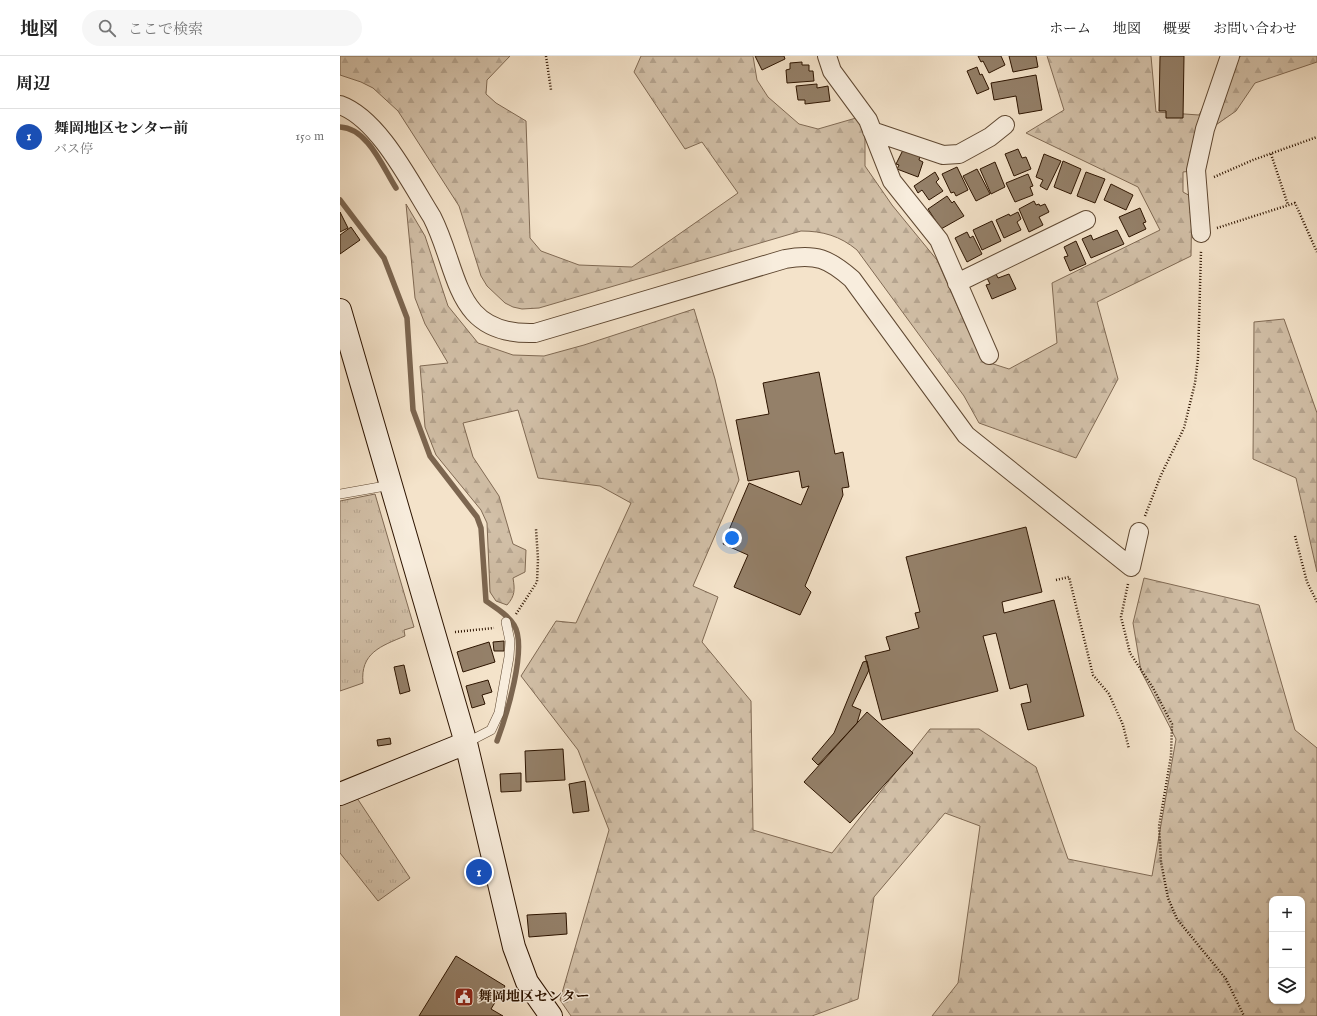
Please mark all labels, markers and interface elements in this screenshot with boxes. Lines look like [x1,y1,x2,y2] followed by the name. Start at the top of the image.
[82,10,362,46] search box
[96,17,118,39] icon: search
[20,18,58,42] text: 地図
[128,20,203,39] text: ここで検索
[1049,20,1091,38] text: ホーム
[1113,20,1141,38] text: 地図
[1163,20,1191,38] text: 概要
[1213,20,1297,38] text: お問い合わせ
[16,74,50,95] text: 周辺
[54,119,188,138] text: 舞岡地区センター前
[27,128,31,145] text: 1
[295,128,324,145] text: 150 m
[54,141,93,158] text: バス停
[722,528,742,548] your location
[466,857,492,887] pin: 1
[1269,896,1305,1004] map controls
[1269,896,1305,932] button: +
[1269,932,1305,968] button: −
[1269,968,1305,1004] button: layers
[453,986,475,1008] public building icon: 舞岡地区センター
[478,988,589,1006] place label: 舞岡地区センター

